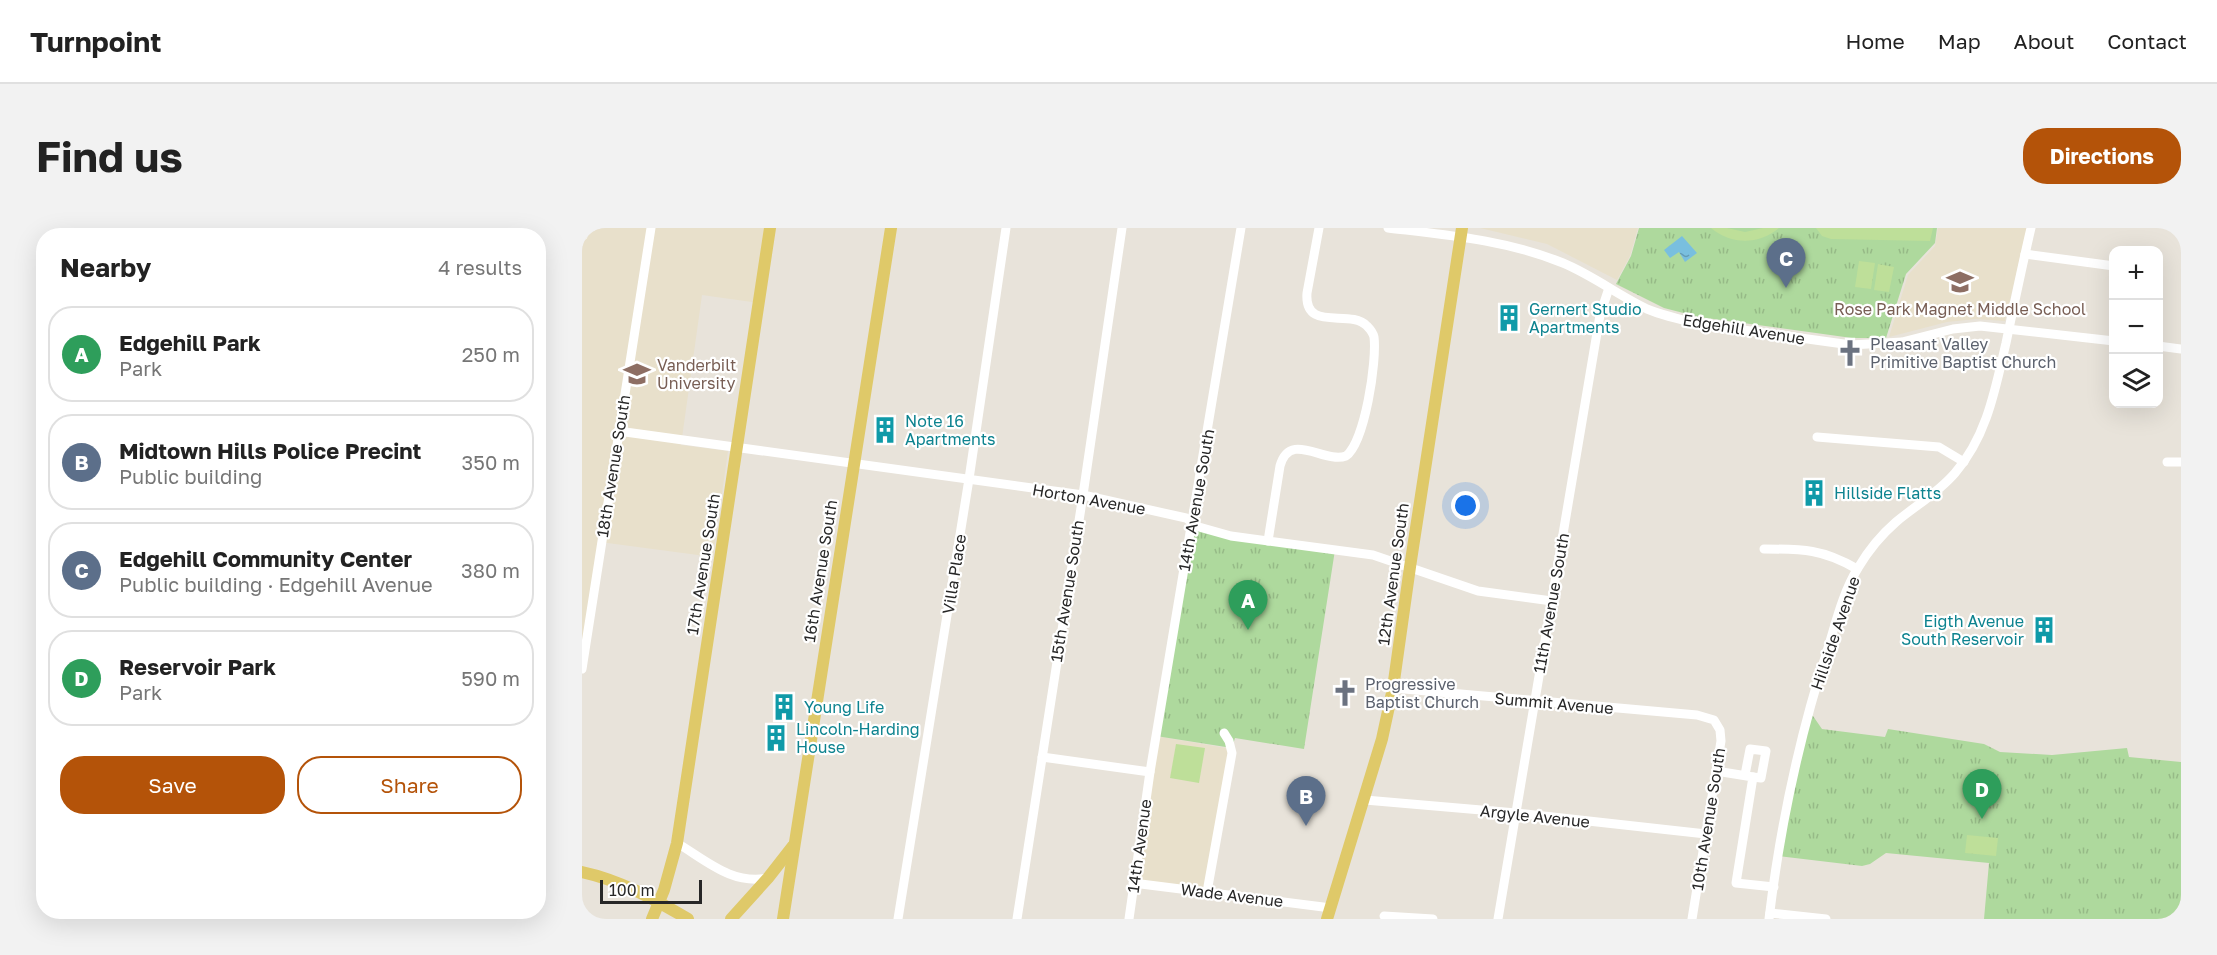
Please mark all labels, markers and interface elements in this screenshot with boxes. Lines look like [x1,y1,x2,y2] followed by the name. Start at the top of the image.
[30,25,161,58] text: Turnpoint
[1845,28,1905,54] text: Home
[1938,28,1981,54] text: Map
[2014,28,2074,54] text: About
[2107,28,2187,54] text: Contact
[2023,128,2181,184] button: Directions
[36,131,183,181] text: Find us
[1766,238,1806,288] pin: C
[2109,246,2163,408] map controls
[2109,246,2163,300] button: +
[60,252,151,283] text: Nearby
[438,255,522,279] text: 4 results
[1945,267,1975,297] school or university icon: Rose Park Magnet Middle School
[1529,299,1642,337] place label: Gernert Studio Apartments
[1834,299,2086,319] place label: Rose Park Magnet Middle School
[2109,300,2163,354] button: −
[1494,303,1524,333] building icon: Gernert Studio Apartments
[1681,309,1807,349] street label: Edgehill Avenue
[119,329,261,356] text: Edgehill Park
[1870,334,2056,372] place label: Pleasant Valley Primitive Baptist Church
[1835,338,1865,368] church icon: Pleasant Valley Primitive Baptist Church
[74,342,89,366] text: A
[462,342,520,366] text: 250 m
[2109,354,2163,408] button: layers
[657,355,736,393] place label: Vanderbilt University
[119,356,162,380] text: Park
[622,359,652,389] school or university icon: Vanderbilt University
[592,393,634,539] street label: 18th Avenue South
[905,411,996,449] place label: Note 16 Apartments
[870,415,900,445] building icon: Note 16 Apartments
[1174,427,1218,573] street label: 14th Avenue South
[119,437,421,464] text: Midtown Hills Police Precint
[74,450,89,474] text: B
[462,450,520,474] text: 350 m
[119,464,262,488] text: Public building
[1799,478,1829,508] building icon: Hillside Flatts
[1031,479,1147,519] street label: Horton Avenue
[1834,483,1941,503] place label: Hillside Flatts
[1451,491,1480,520] your location
[682,492,724,636] street label: 17th Avenue South
[799,498,841,644] street label: 16th Avenue South
[1373,502,1413,646] street label: 12th Avenue South
[1046,519,1088,663] street label: 15th Avenue South
[1529,531,1573,675] street label: 11th Avenue South
[938,532,970,616] street label: Villa Place
[119,545,412,572] text: Edgehill Community Center
[74,558,89,582] text: C
[461,558,520,582] text: 380 m
[119,572,433,596] text: Public building · Edgehill Avenue
[1806,573,1864,693] street label: Hillside Avenue
[1228,580,1268,630] pin: A
[1901,611,2024,649] place label: Eigth Avenue South Reservoir
[2029,615,2059,645] building icon: Eigth Avenue South Reservoir
[119,653,276,680] text: Reservoir Park
[74,666,89,690] text: D
[461,666,520,690] text: 590 m
[1365,674,1479,712] place label: Progressive Baptist Church
[1330,678,1360,708] church icon: Progressive Baptist Church
[119,680,162,704] text: Park
[1494,688,1614,718] street label: Summit Avenue
[769,692,799,722] building icon: Young Life
[804,697,884,717] place label: Young Life
[796,719,920,757] place label: Lincoln-Harding House
[761,723,791,753] building icon: Lincoln-Harding House
[1687,746,1729,892] street label: 10th Avenue South
[60,756,285,814] button: Save
[297,756,522,814] button: Share
[1962,770,2002,819] pin: D
[1286,776,1326,826] pin: B
[1123,798,1155,894] street label: 14th Avenue
[1479,800,1591,832] street label: Argyle Avenue
[600,877,702,904] scale bar
[1179,879,1285,911] street label: Wade Avenue
[609,880,655,900] text: 100 m

